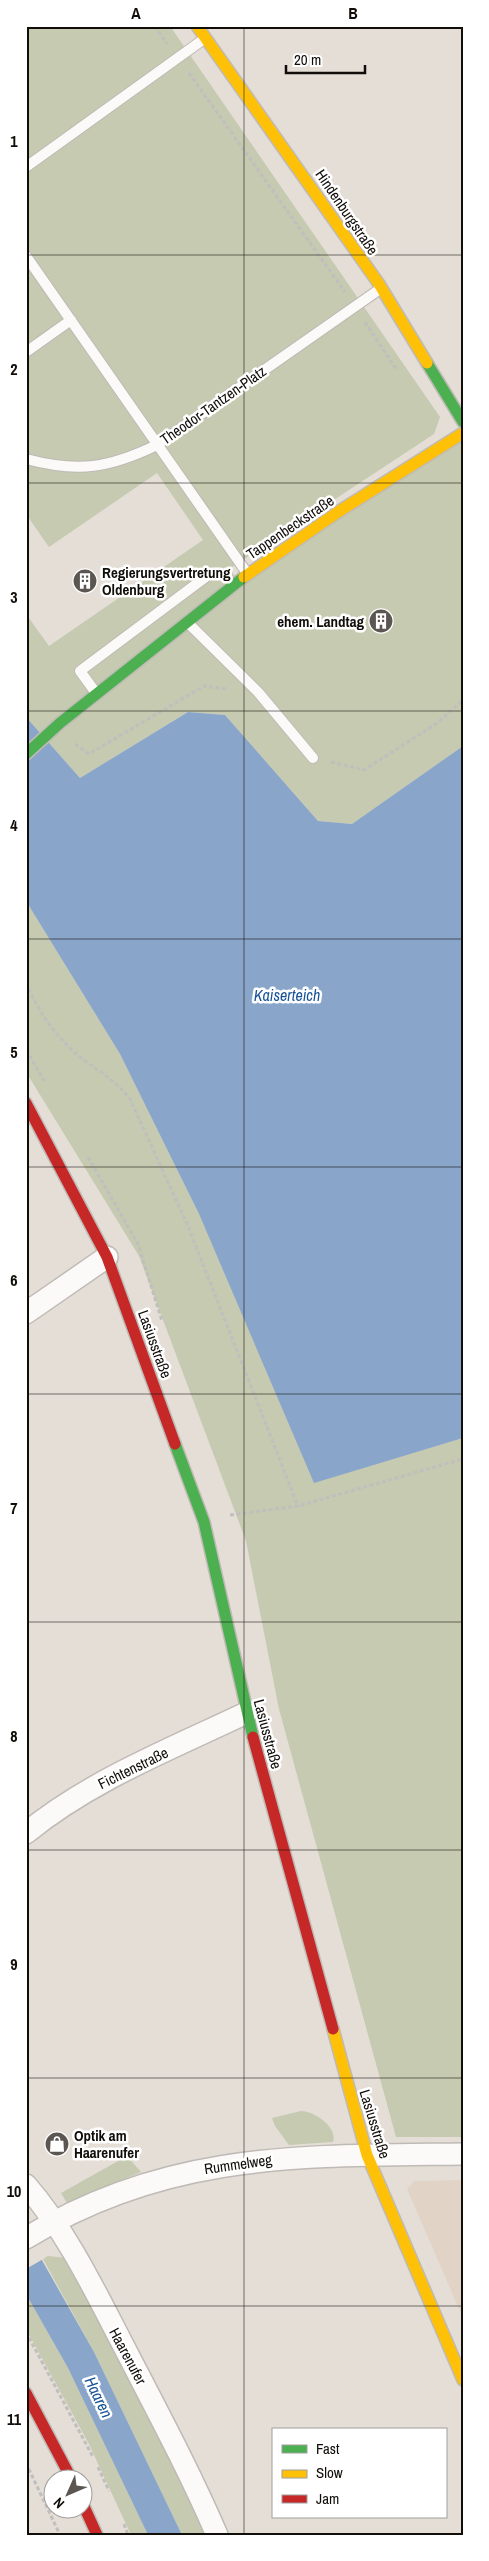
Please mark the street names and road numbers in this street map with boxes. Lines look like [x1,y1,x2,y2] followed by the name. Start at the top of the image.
[311,165,384,259] street label: Hindenburgstraße
[156,361,270,449] street label: Theodor-Tantzen-Platz
[242,490,338,564] street label: Tappenbeckstraße
[133,1307,177,1381] street label: Lasiusstraße
[249,1697,287,1771] street label: Lasiusstraße
[94,1742,172,1794] street label: Fichtenstraße
[355,2087,395,2161] street label: Lasiusstraße
[203,2149,273,2179] street label: Rummelweg
[104,2324,152,2388] street label: Haarenufer

